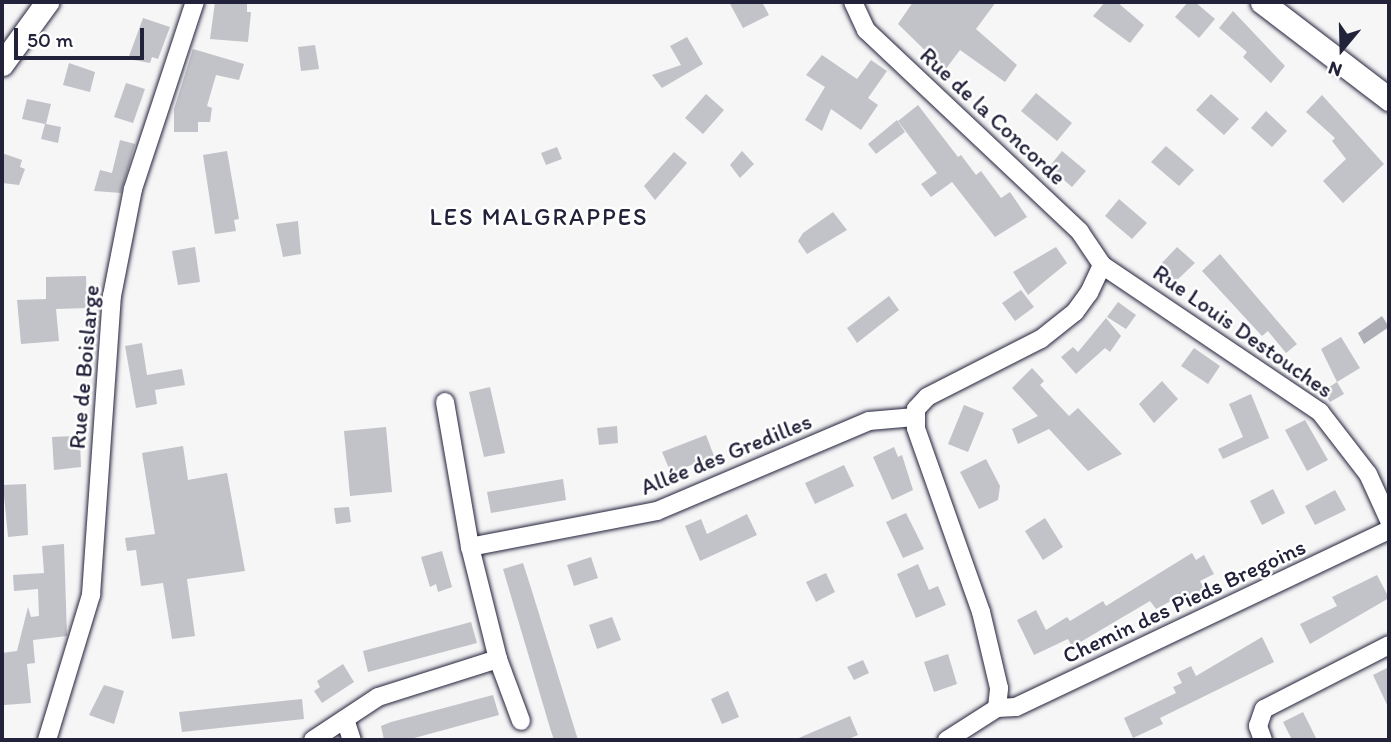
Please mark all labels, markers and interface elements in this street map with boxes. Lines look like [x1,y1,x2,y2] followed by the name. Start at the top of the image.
[18,14,147,58] scale bar
[1307,14,1377,84] north arrow
[27,27,73,52] text: 50 m
[914,41,1072,191] street label: Rue de la Concorde
[1325,56,1345,82] text: N
[431,203,647,231] district label: LES MALGRAPPES
[1148,258,1338,404] street label: Rue Louis Destouches
[63,284,105,450] street label: Rue de Boislarge
[636,407,816,501] street label: Allée des Gredilles
[1058,532,1310,670] street label: Chemin des Pieds Bregoins

